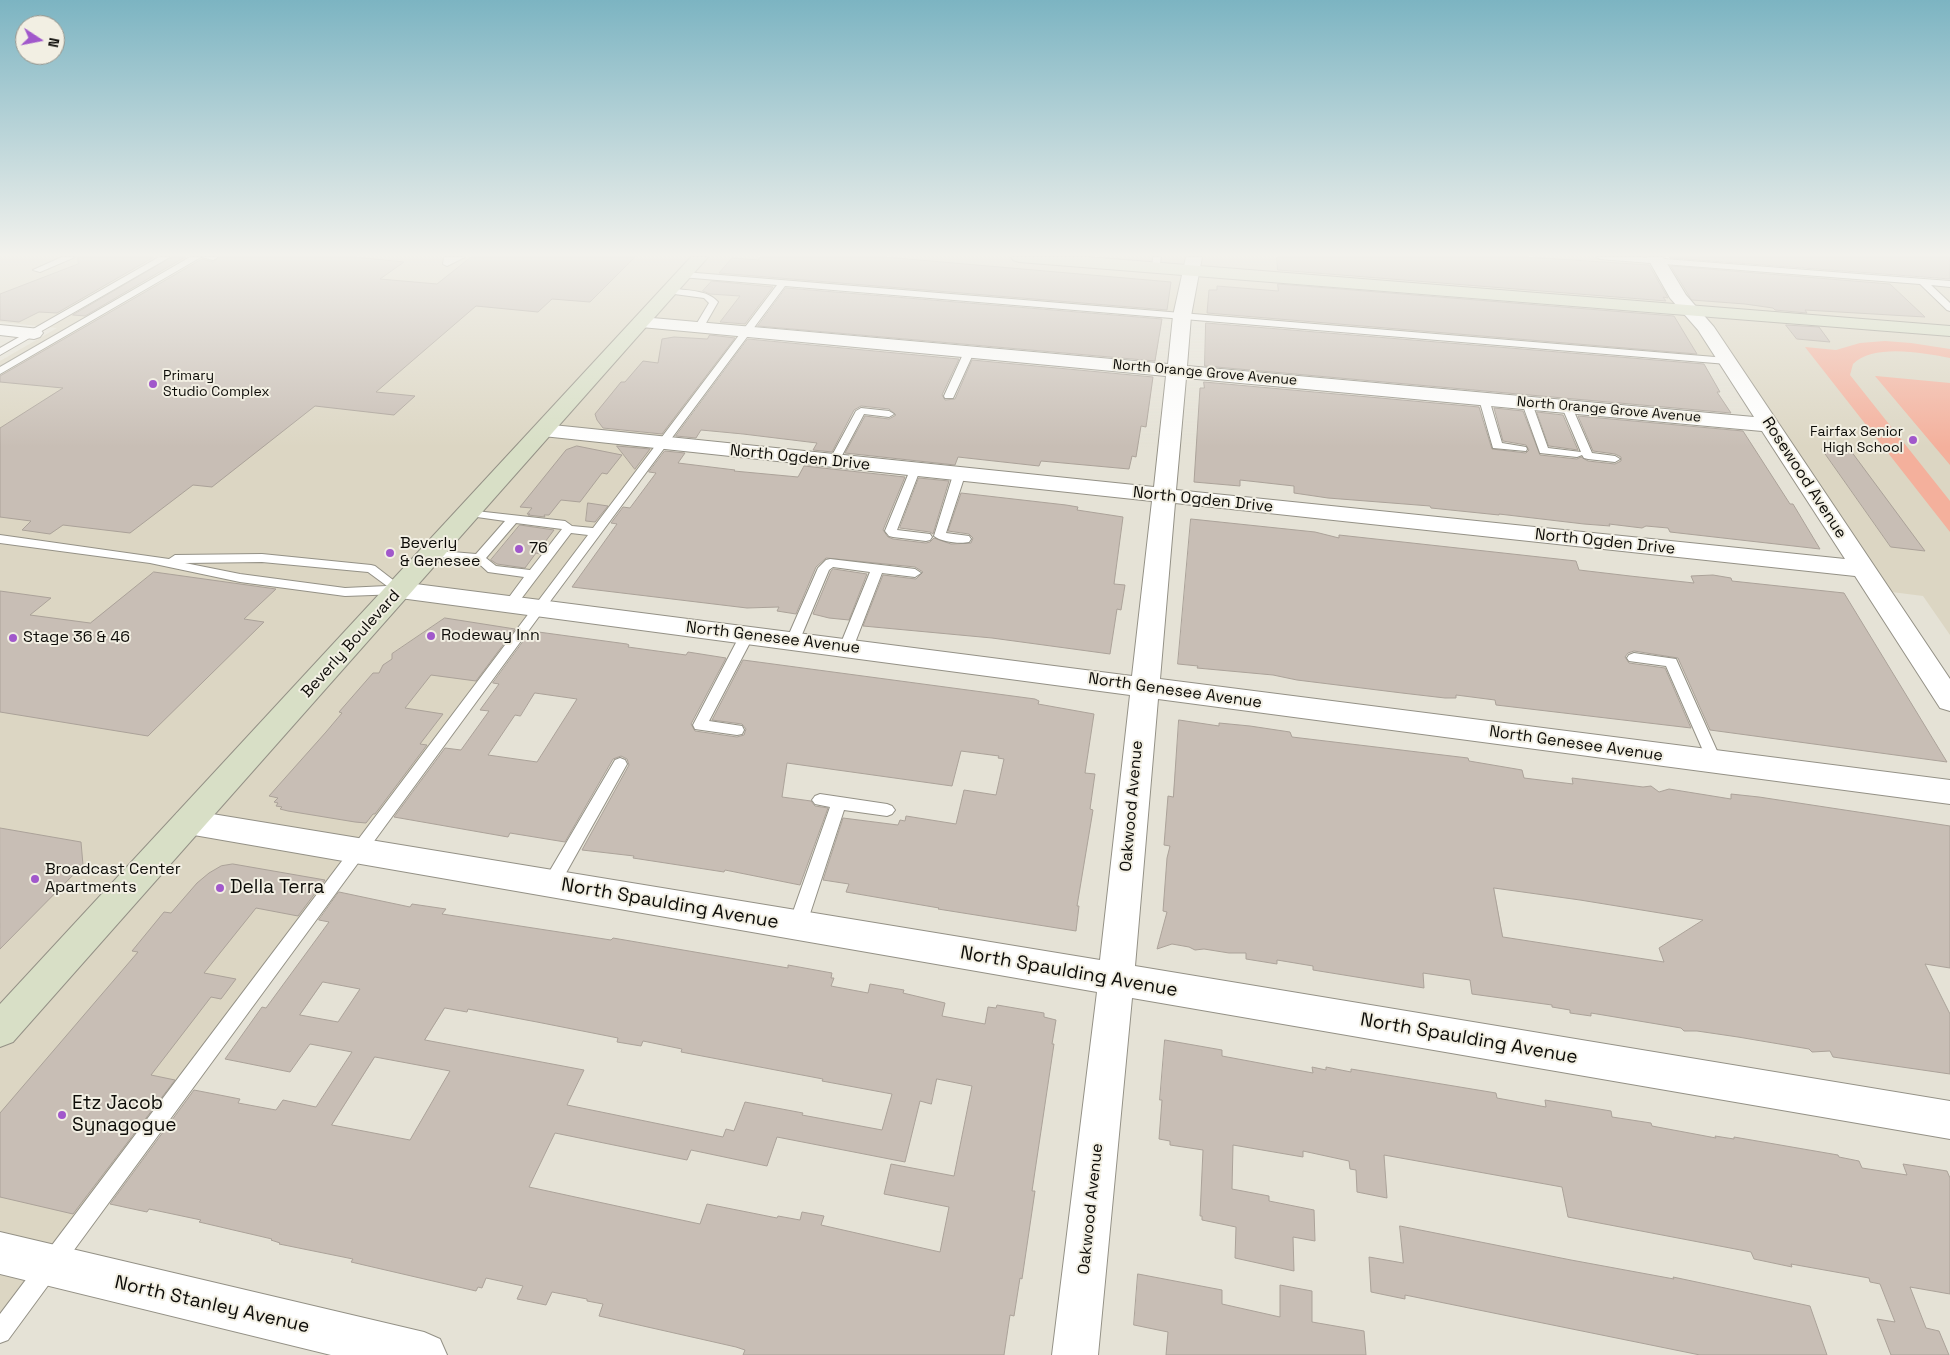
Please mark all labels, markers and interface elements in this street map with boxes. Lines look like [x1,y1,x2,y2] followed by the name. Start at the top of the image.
[15,15,65,65] north arrow
[44,36,63,49] text: N
[1112,357,1298,389] street label: North Orange Grove Avenue
[163,368,270,401] place label: Primary Studio Complex
[147,378,159,390] marker: Primary Studio Complex
[1516,394,1702,426] street label: North Orange Grove Avenue
[1758,414,1850,542] street label: Rosewood Avenue
[1810,424,1903,457] place label: Fairfax Senior High School
[1907,434,1919,446] marker: Fairfax Senior High School
[729,441,871,475] street label: North Ogden Drive
[1132,483,1274,517] street label: North Ogden Drive
[1534,525,1676,559] street label: North Ogden Drive
[400,534,480,572] place label: Beverly & Genesee
[529,539,548,559] place label: 76
[513,543,525,555] marker: 76
[384,547,396,559] marker: Beverly & Genesee
[298,586,404,702] street label: Beverly Boulevard
[685,618,861,658] street label: North Genesee Avenue
[441,626,540,646] place label: Rodeway Inn
[23,628,130,648] place label: Stage 36 & 46
[425,630,437,642] marker: Rodeway Inn
[7,632,19,644] marker: Stage 36 & 46
[1087,669,1263,713] street label: North Genesee Avenue
[1488,722,1664,766] street label: North Genesee Avenue
[1117,739,1147,873] street label: Oakwood Avenue
[45,860,181,898] place label: Broadcast Center Apartments
[29,873,41,885] marker: Broadcast Center Apartments
[560,874,780,934] street label: North Spaulding Avenue
[230,877,324,899] place label: Della Terra
[214,882,226,894] marker: Della Terra
[959,942,1179,1002] street label: North Spaulding Avenue
[1359,1009,1579,1069] street label: North Spaulding Avenue
[72,1093,177,1137] place label: Etz Jacob Synagogue
[56,1109,68,1121] marker: Etz Jacob Synagogue
[1075,1142,1107,1276] street label: Oakwood Avenue
[112,1271,312,1339] street label: North Stanley Avenue

